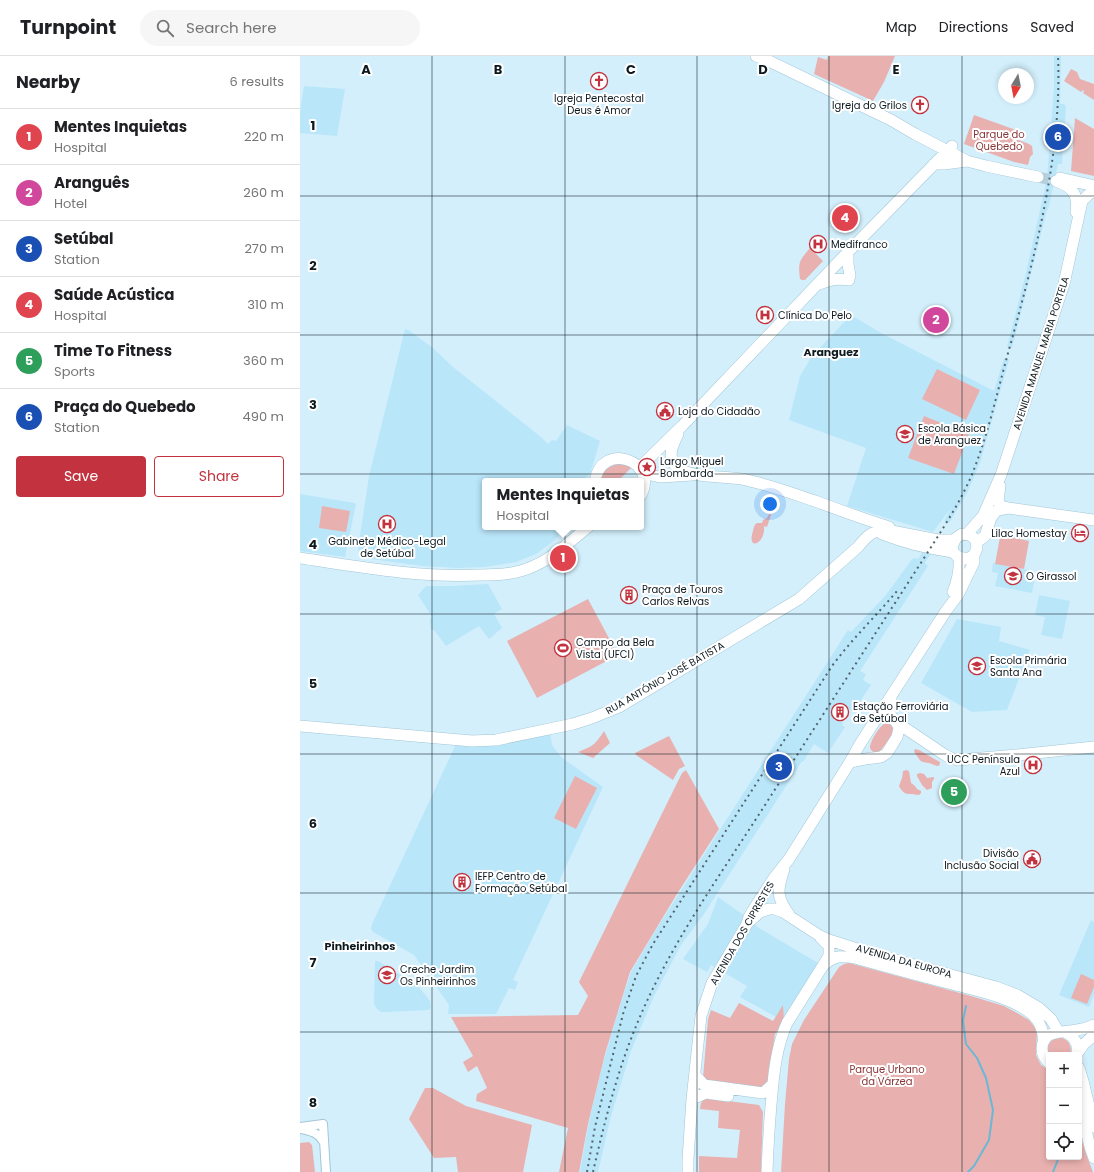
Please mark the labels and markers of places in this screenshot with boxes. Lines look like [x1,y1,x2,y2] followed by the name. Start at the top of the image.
[589,71,609,91] church icon: Igreja Pentecostal Deus é Amor
[554,91,644,118] place label: Igreja Pentecostal Deus é Amor
[910,95,930,115] church icon: Igreja do Grilos
[832,98,907,113] place label: Igreja do Grilos
[1045,122,1071,152] pin: 6
[832,203,858,233] pin: 4
[808,234,828,254] hospital icon: Medifranco
[831,237,888,252] place label: Medifranco
[755,305,775,325] hospital icon: Clínica Do Pelo
[923,305,949,335] pin: 2
[778,308,852,323] place label: Clínica Do Pelo
[655,401,675,421] public building icon: Loja do Cidadão
[678,404,760,419] place label: Loja do Cidadão
[918,421,986,448] place label: Escola Básica de Aranguez
[895,424,915,444] school or university icon: Escola Básica de Aranguez
[660,454,724,481] place label: Largo Miguel Bombarda
[637,457,657,477] place icon: Largo Miguel Bombarda
[377,514,397,534] hospital icon: Gabinete Médico-Legal de Setúbal
[1070,523,1090,543] hotel icon: Lilac Homestay
[991,526,1067,541] place label: Lilac Homestay
[328,534,446,561] place label: Gabinete Médico-Legal de Setúbal
[550,543,576,573] pin: 1
[1003,566,1023,586] school or university icon: O Girassol
[1026,569,1077,584] place label: O Girassol
[642,582,723,609] place label: Praça de Touros Carlos Relvas
[619,585,639,605] building icon: Praça de Touros Carlos Relvas
[576,635,654,662] place label: Campo da Bela Vista (UFCI)
[553,638,573,658] sports icon: Campo da Bela Vista (UFCI)
[990,653,1067,680] place label: Escola Primária Santa Ana
[967,656,987,676] school or university icon: Escola Primária Santa Ana
[853,699,949,726] place label: Estação Ferroviária de Setúbal
[830,702,850,722] building icon: Estação Ferroviária de Setúbal
[766,752,792,782] pin: 3
[947,752,1020,779] place label: UCC Península Azul
[1023,755,1043,775] hospital icon: UCC Península Azul
[941,777,967,807] pin: 5
[944,846,1019,873] place label: Divisão Inclusão Social
[1022,849,1042,869] public building icon: Divisão Inclusão Social
[475,869,567,896] place label: IEFP Centro de Formação Setúbal
[452,872,472,892] building icon: IEFP Centro de Formação Setúbal
[400,962,476,989] place label: Creche Jardim Os Pinheirinhos
[377,965,397,985] school or university icon: Creche Jardim Os Pinheirinhos

